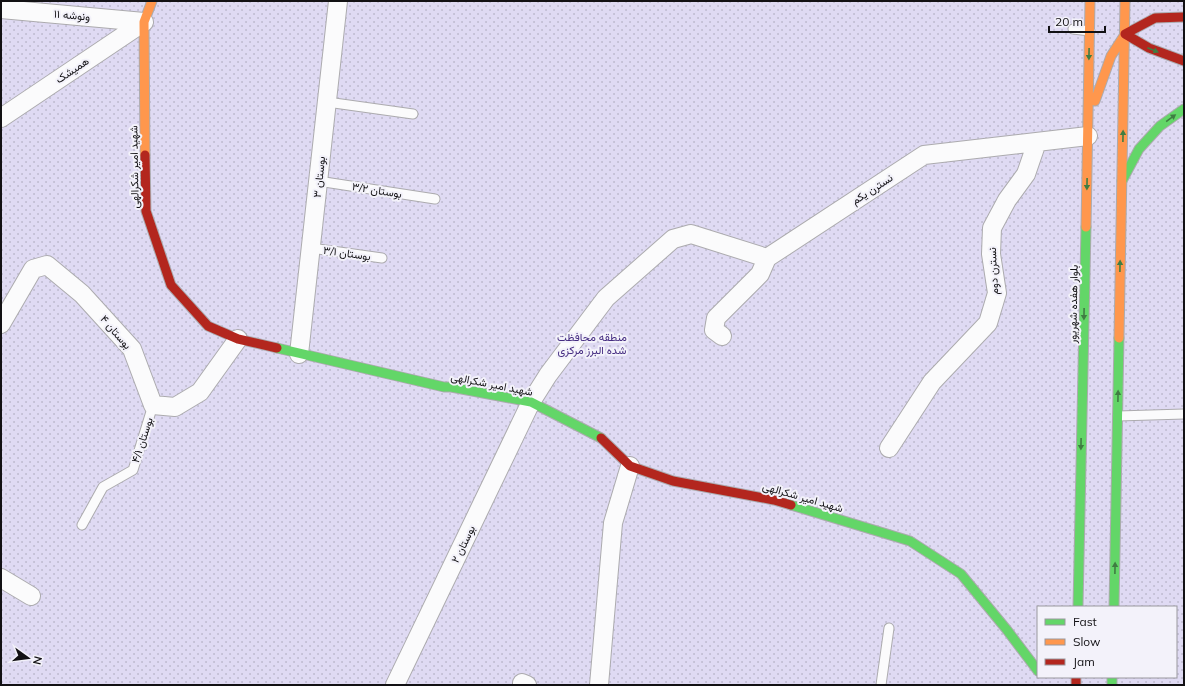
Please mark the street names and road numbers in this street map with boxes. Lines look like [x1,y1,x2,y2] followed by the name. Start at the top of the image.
[53,6,91,24] street label: ونوشه ۱۱
[53,53,92,86] street label: همیشک
[126,125,142,209] street label: شهید امیر شکرالهی
[310,156,328,198] street label: بوستان ۳
[849,170,896,208] street label: نسترن یکم
[351,179,403,201] street label: بوستان ۳/۲
[322,243,372,263] street label: بوستان ۳/۱
[985,247,1002,295] street label: نسترن دوم
[1065,264,1081,345] street label: بلوار هفده شهریور
[97,312,135,352] street label: بوستان ۴
[450,369,535,399] street label: شهید امیر شکرالهی
[128,416,156,464] street label: بوستان ۴/۱
[761,479,845,515] street label: شهید امیر شکرالهی
[448,523,478,565] street label: بوستان ۲

